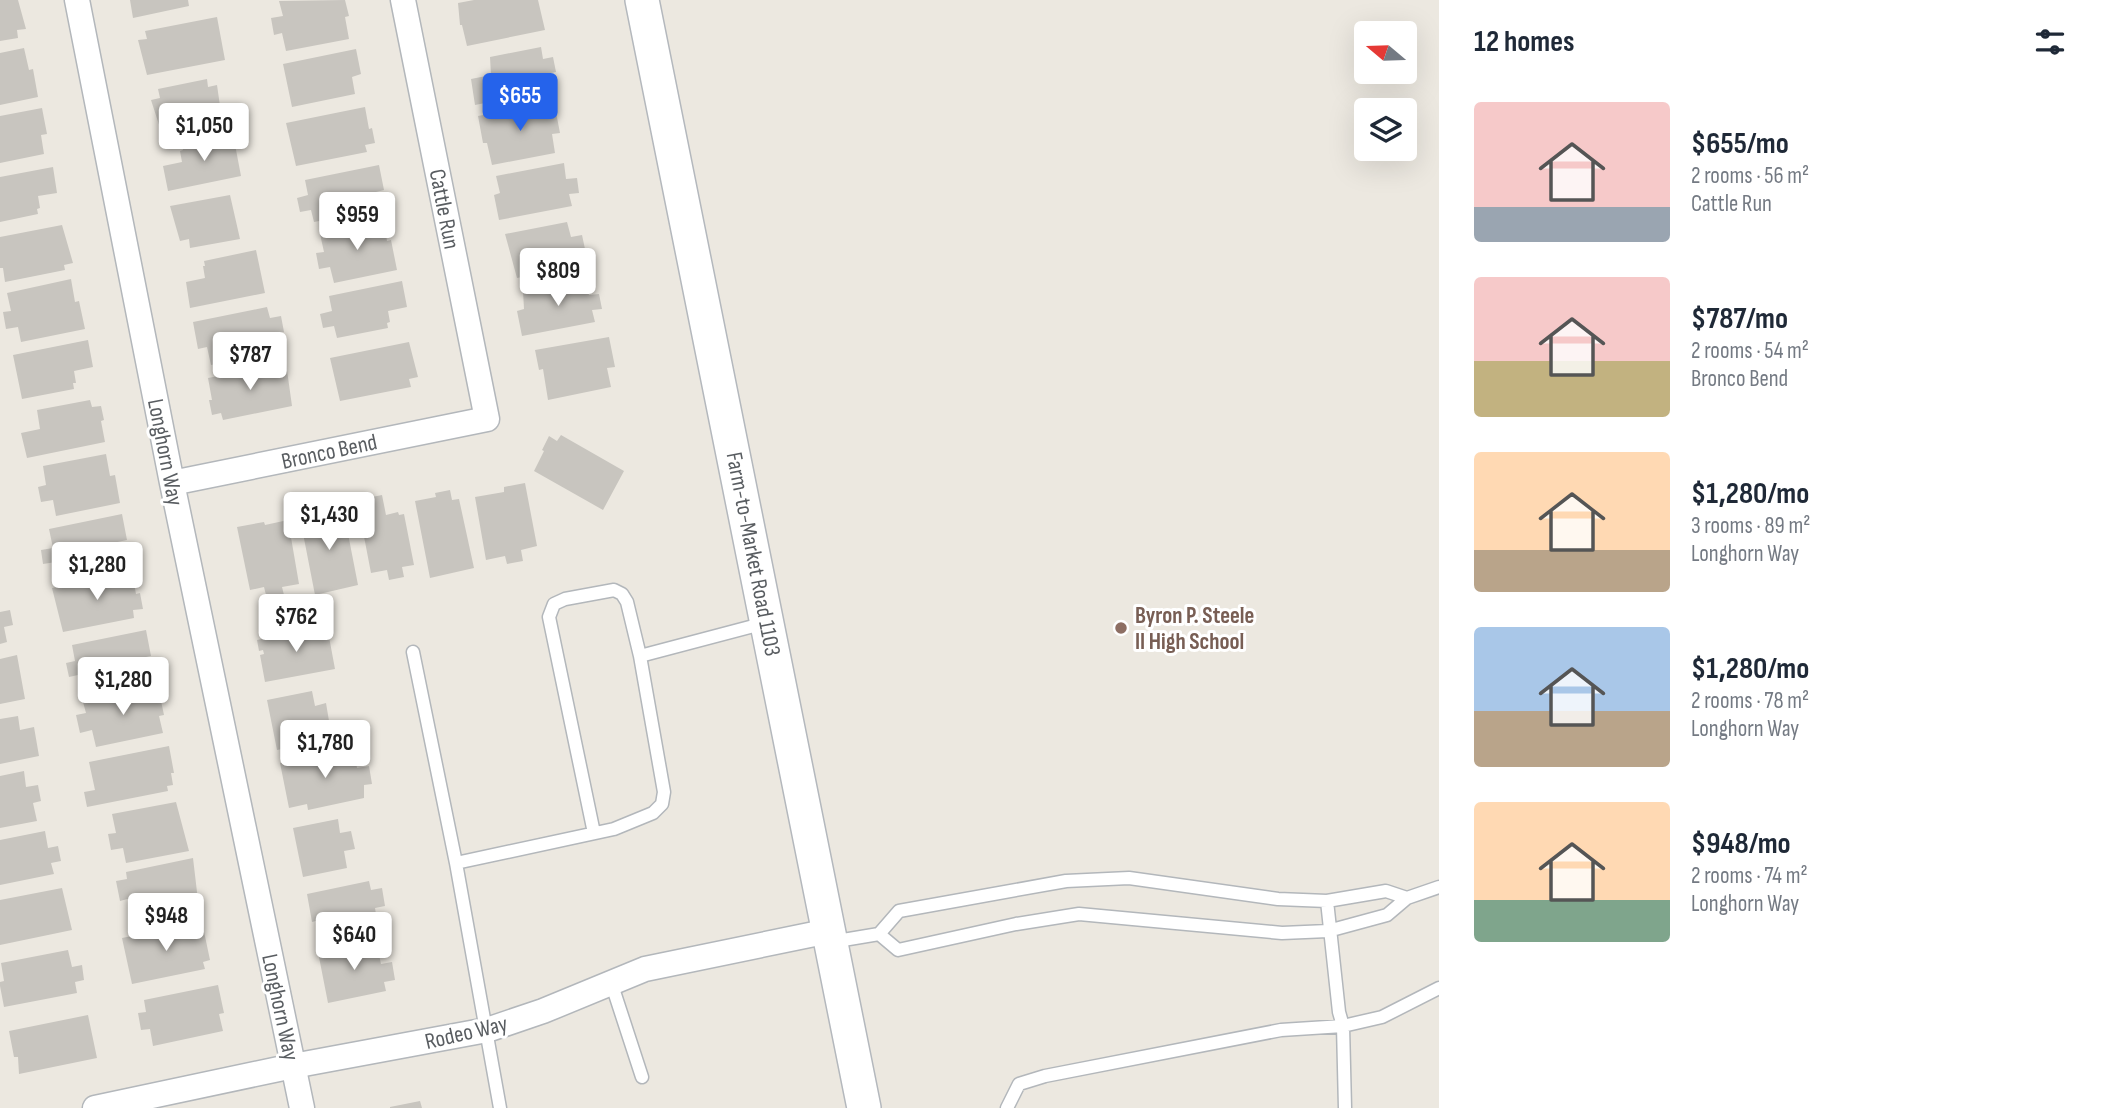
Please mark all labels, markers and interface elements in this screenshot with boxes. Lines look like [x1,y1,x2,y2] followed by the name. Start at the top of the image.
[1354,21,1418,84] north arrow
[1354,21,1417,161] map controls
[2031,23,2069,61] icon: filters
[1474,24,1575,60] text: 12 homes
[479,74,561,133] pin: $655
[499,82,541,110] text: $655
[1354,98,1417,161] button: layers
[147,104,261,163] pin: $1,050
[175,112,233,140] text: $1,050
[1691,126,1789,162] text: $655/mo
[1530,130,1614,214] icon: home
[1691,162,1809,190] text: 2 rooms · 56 m²
[423,167,465,252] street label: Cattle Run
[1691,190,1772,218] text: Cattle Run
[316,192,398,252] pin: $959
[335,201,379,229] text: $959
[517,248,599,308] pin: $809
[536,257,580,285] text: $809
[1691,301,1788,337] text: $787/mo
[1530,305,1614,389] icon: home
[209,332,291,392] pin: $787
[1691,337,1809,365] text: 2 rooms · 54 m²
[229,341,271,369] text: $787
[1691,365,1788,393] text: Bronco Bend
[141,396,189,508] street label: Longhorn Way
[279,428,380,476] street label: Bronco Bend
[720,450,787,659] street label: Farm-to-Market Road 1103
[1691,476,1809,512] text: $1,280/mo
[1530,480,1614,564] icon: home
[272,492,386,552] pin: $1,430
[300,501,358,529] text: $1,430
[1691,512,1810,540] text: 3 rooms · 89 m²
[1691,540,1799,568] text: Longhorn Way
[40,542,154,602] pin: $1,280
[68,551,126,579] text: $1,280
[255,594,337,654] pin: $762
[1135,602,1254,656] place label: Byron P. Steele II High School
[275,603,317,631] text: $762
[1113,620,1129,636] marker: Byron P. Steele II High School
[1691,651,1809,687] text: $1,280/mo
[1530,655,1614,739] icon: home
[66,658,180,717] pin: $1,280
[94,666,152,694] text: $1,280
[1691,687,1809,715] text: 2 rooms · 78 m²
[1691,715,1799,743] text: Longhorn Way
[268,720,382,780] pin: $1,780
[296,729,354,757] text: $1,780
[1691,826,1791,862] text: $948/mo
[1530,830,1614,914] icon: home
[1691,862,1808,890] text: 2 rooms · 74 m²
[1691,890,1799,918] text: Longhorn Way
[125,894,207,953] pin: $948
[144,902,188,930] text: $948
[313,912,395,972] pin: $640
[332,921,376,949] text: $640
[255,951,305,1063] street label: Longhorn Way
[422,1010,510,1056] street label: Rodeo Way

